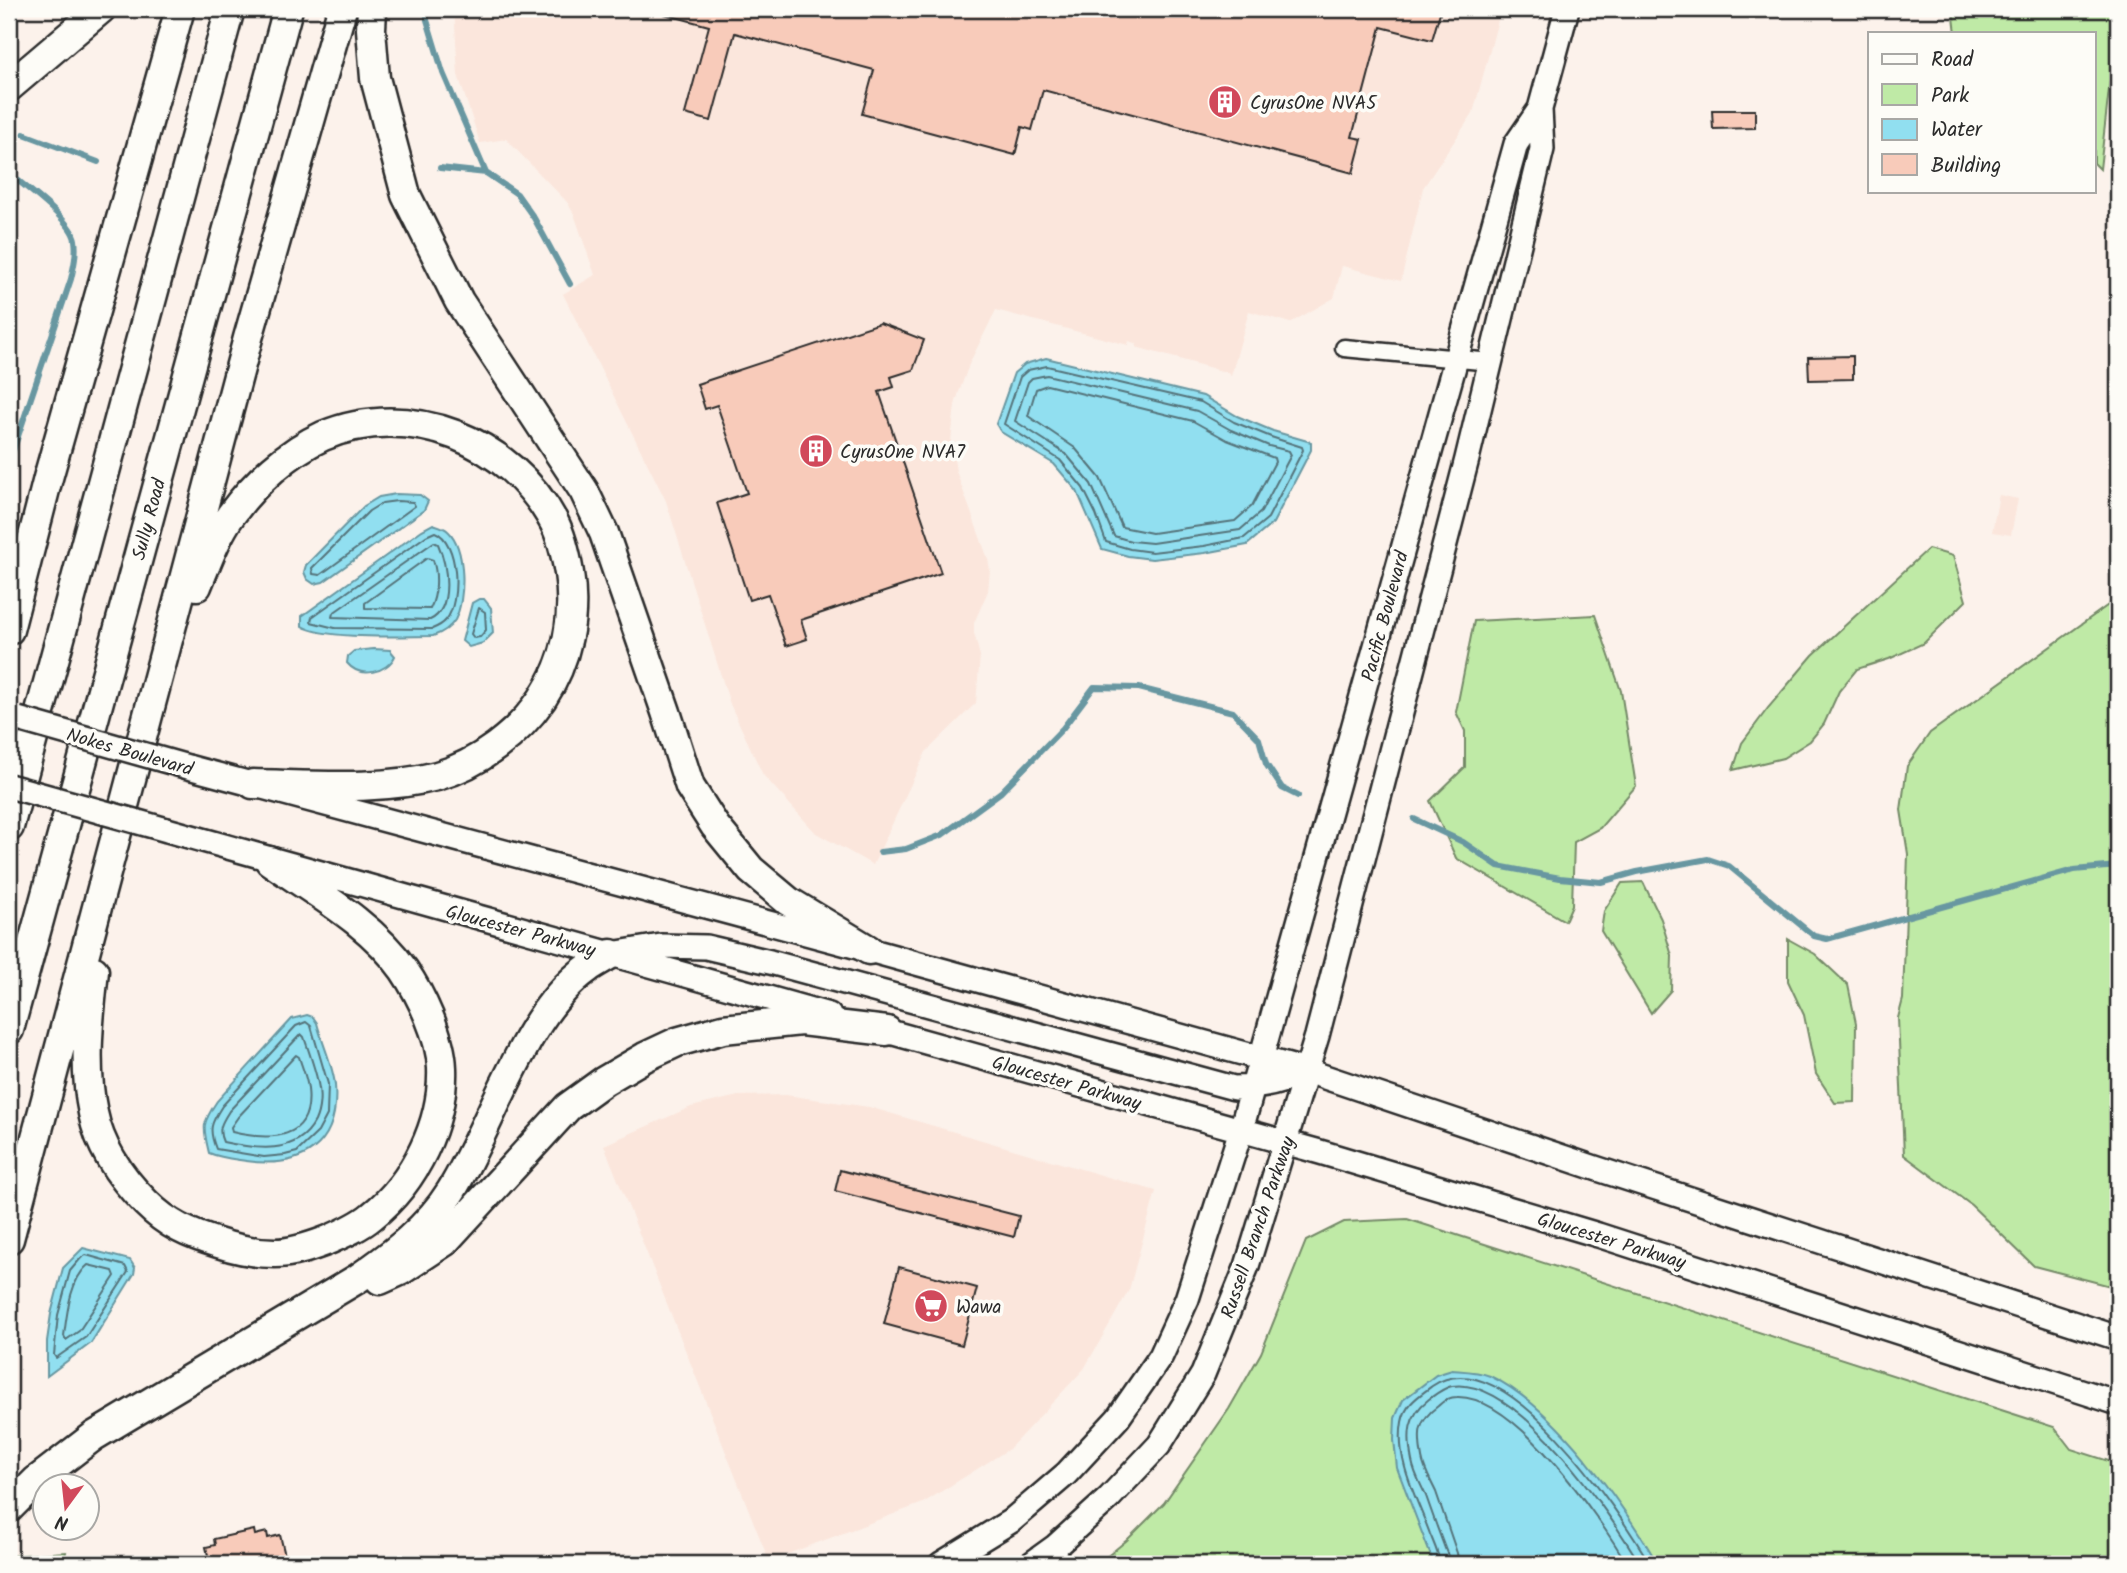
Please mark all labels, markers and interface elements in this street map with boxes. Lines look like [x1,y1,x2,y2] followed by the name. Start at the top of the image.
[1868,32,2096,192] legend
[1931,44,1974,77] text: Road
[1931,80,1969,113] text: Park
[1206,83,1244,121] building icon: CyrusOne NVA5
[1250,89,1378,119] place label: CyrusOne NVA5
[1931,114,1983,147] text: Water
[1931,150,2001,183] text: Building
[797,432,835,470] building icon: CyrusOne NVA7
[840,438,966,468] place label: CyrusOne NVA7
[125,475,175,564] street label: Sully Road
[1354,547,1418,685] street label: Pacific Boulevard
[63,721,197,785] street label: Nokes Boulevard
[442,898,600,967] street label: Gloucester Parkway
[988,1048,1146,1120] street label: Gloucester Parkway
[1214,1132,1304,1323] street label: Russell Branch Parkway
[1533,1205,1690,1279] street label: Gloucester Parkway
[912,1287,950,1325] supermarket icon: Wawa
[956,1293,1001,1323] place label: Wawa
[32,1472,102,1542] north arrow
[52,1505,72,1538] text: N

